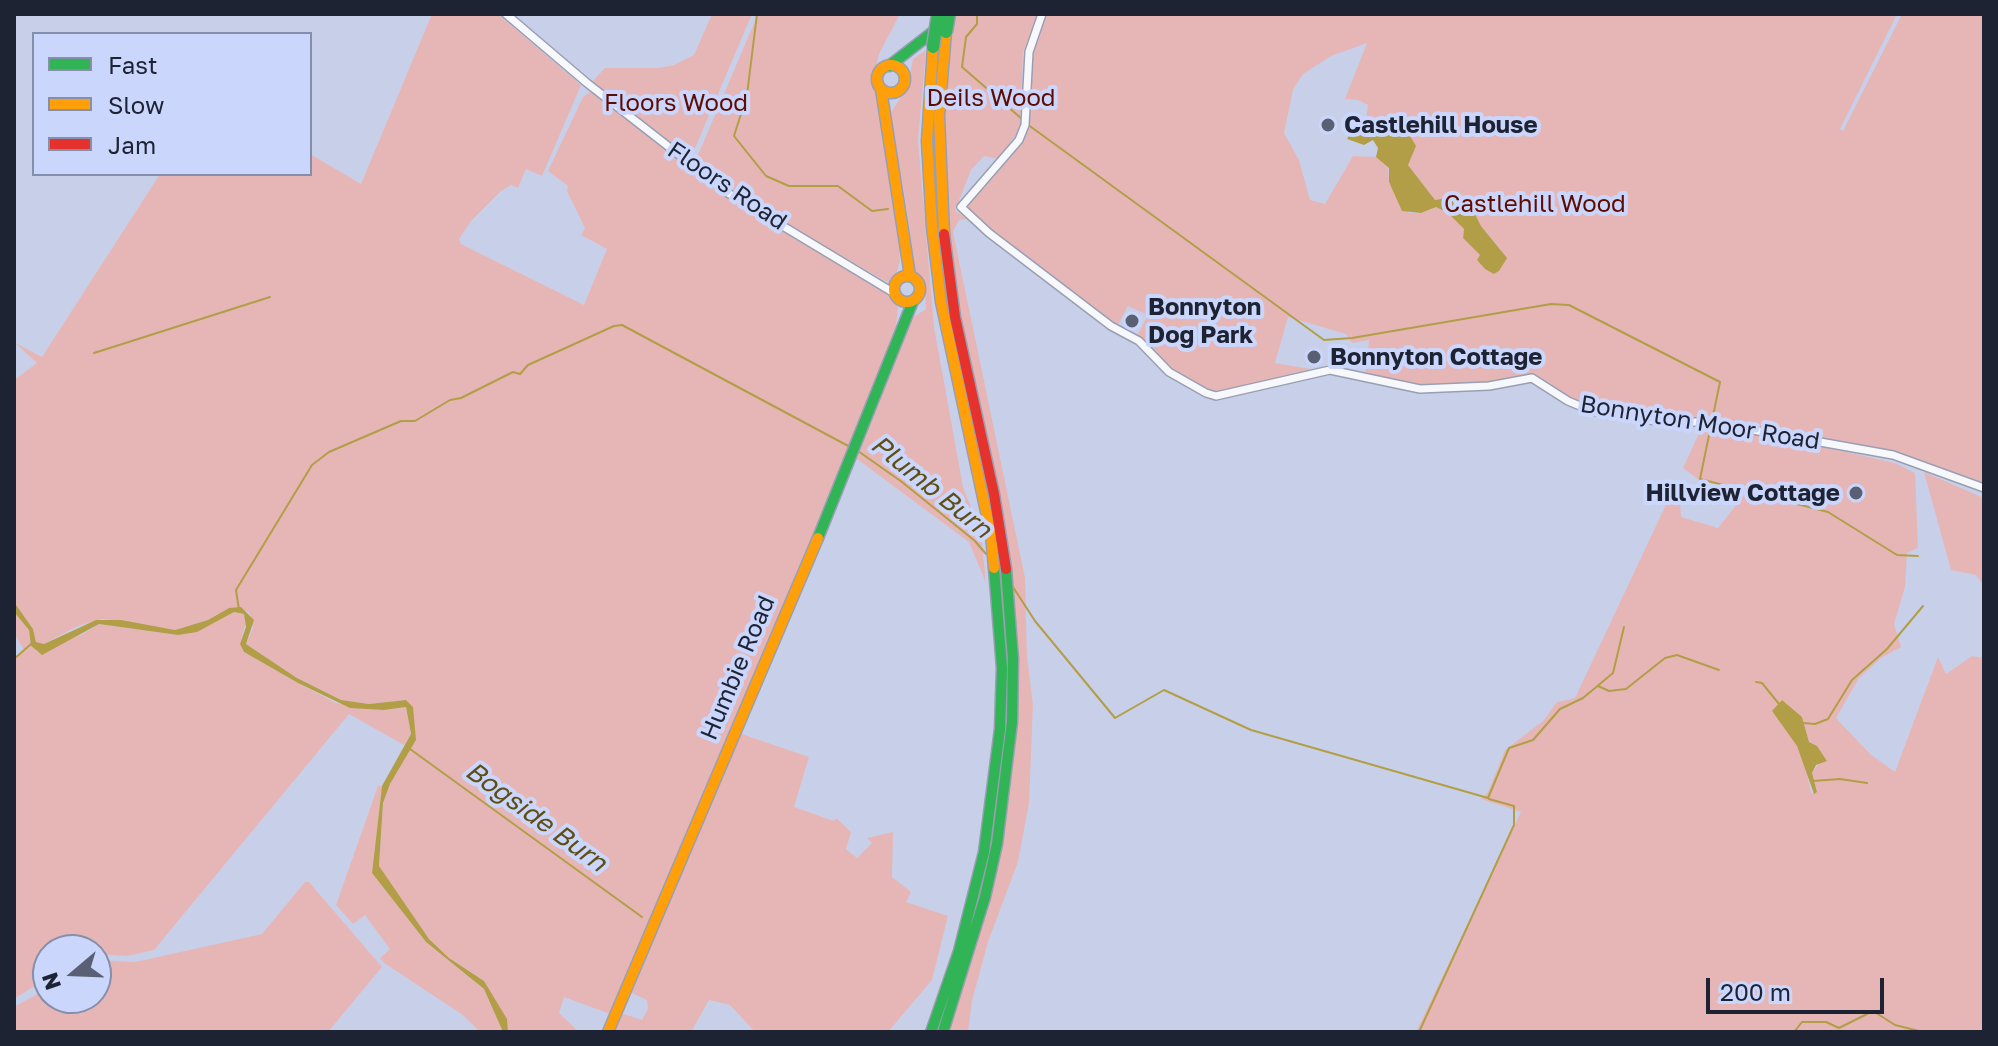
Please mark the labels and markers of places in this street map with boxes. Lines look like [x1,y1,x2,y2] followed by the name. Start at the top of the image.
[1344,111,1538,139] place label: Castlehill House
[1319,116,1337,134] marker: Castlehill House
[1148,293,1261,349] place label: Bonnyton Dog Park
[1123,312,1141,330] marker: Bonnyton Dog Park
[1330,343,1543,371] place label: Bonnyton Cottage
[1305,348,1323,366] marker: Bonnyton Cottage
[1646,479,1840,507] place label: Hillview Cottage
[1847,484,1865,502] marker: Hillview Cottage

